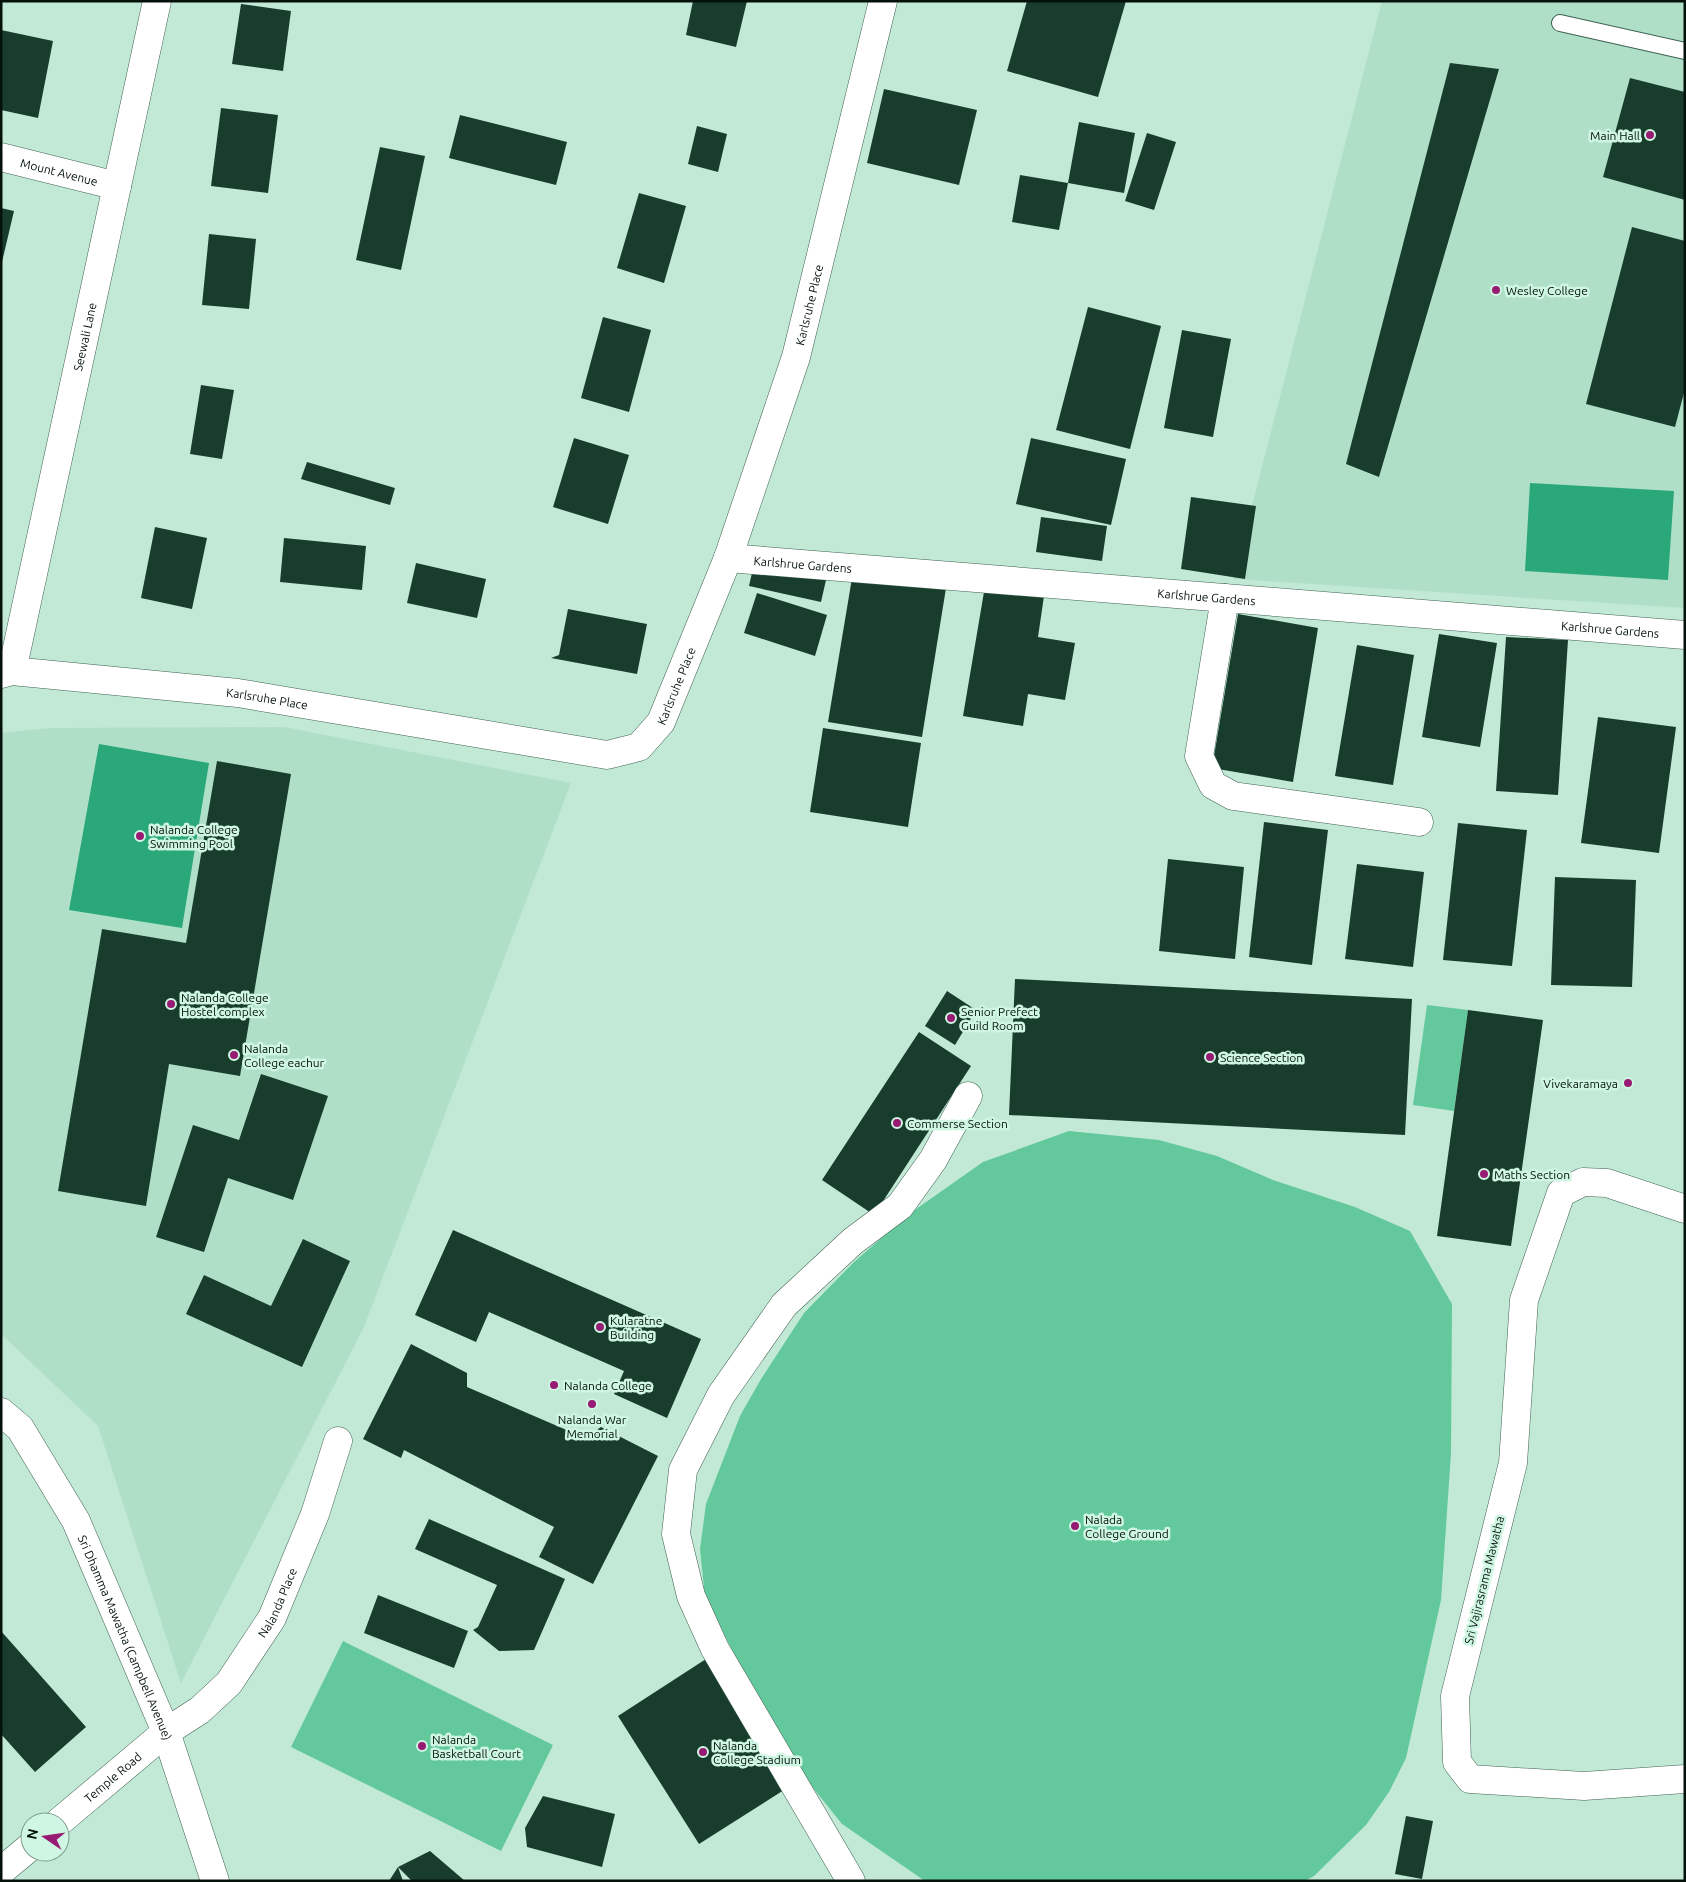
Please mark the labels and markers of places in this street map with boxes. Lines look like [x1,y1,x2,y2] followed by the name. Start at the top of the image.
[1590,129,1640,142] place label: Main Hall
[1644,129,1656,141] marker: Main Hall
[1490,284,1502,296] marker: Wesley College
[1506,284,1588,297] place label: Wesley College
[150,823,238,850] place label: Nalanda College Swimming Pool
[134,830,146,842] marker: Nalanda College Swimming Pool
[181,991,269,1018] place label: Nalanda College Hostel complex
[165,998,177,1010] marker: Nalanda College Hostel complex
[961,1005,1038,1032] place label: Senior Prefect Guild Room
[945,1012,957,1024] marker: Senior Prefect Guild Room
[244,1042,325,1069] place label: Nalanda College eachur
[228,1049,240,1061] marker: Nalanda College eachur
[1204,1051,1216,1063] marker: Science Section
[1220,1051,1303,1064] place label: Science Section
[1543,1077,1618,1090] place label: Vivekaramaya
[1622,1077,1634,1089] marker: Vivekaramaya
[891,1117,903,1129] marker: Commerse Section
[907,1117,1008,1130] place label: Commerse Section
[1478,1168,1490,1180] marker: Maths Section
[1494,1168,1570,1181] place label: Maths Section
[610,1314,662,1341] place label: Kularatne Building
[594,1321,606,1333] marker: Kularatne Building
[548,1379,560,1391] marker: Nalanda College
[564,1379,652,1392] place label: Nalanda College
[586,1398,598,1410] marker: Nalanda War Memorial
[558,1413,627,1440] place label: Nalanda War Memorial
[1085,1513,1169,1540] place label: Nalada College Ground
[1069,1520,1081,1532] marker: Nalada College Ground
[432,1733,521,1760] place label: Nalanda Basketball Court
[713,1739,801,1766] place label: Nalanda College Stadium
[416,1740,428,1752] marker: Nalanda Basketball Court
[697,1746,709,1758] marker: Nalanda College Stadium

